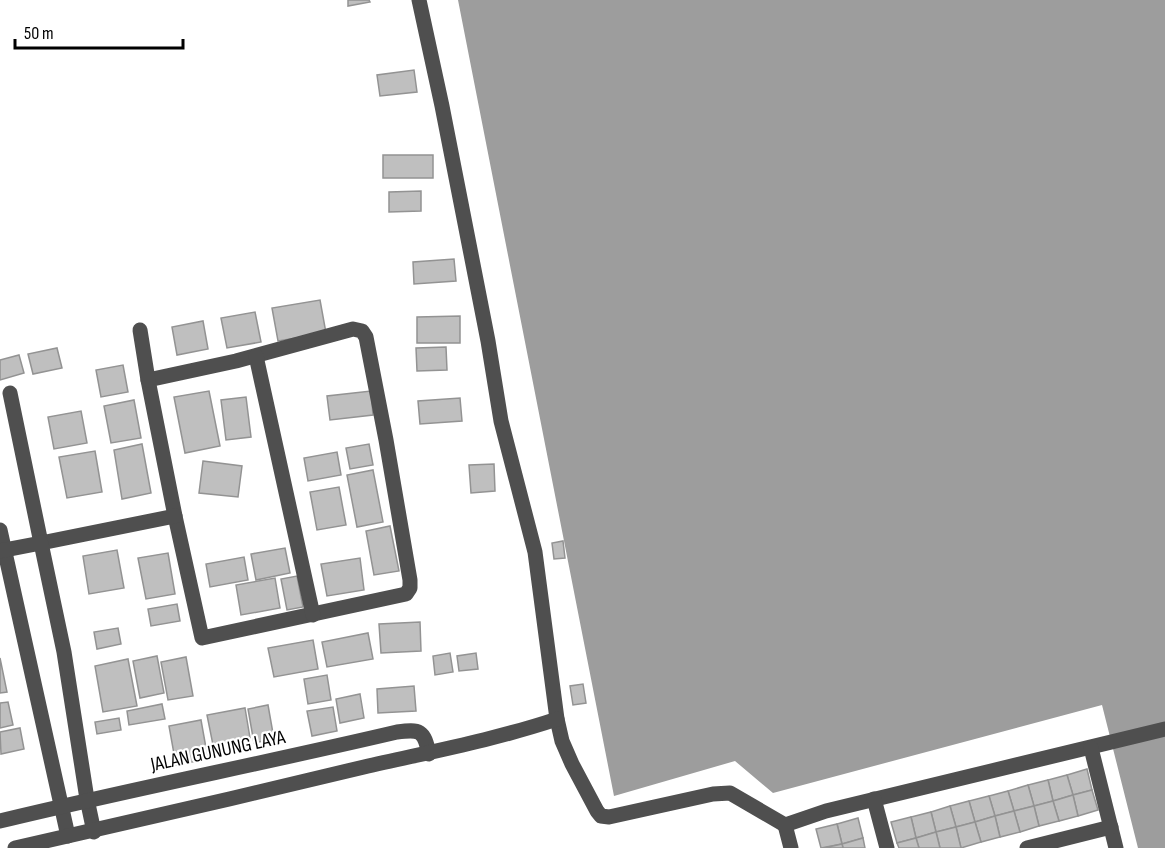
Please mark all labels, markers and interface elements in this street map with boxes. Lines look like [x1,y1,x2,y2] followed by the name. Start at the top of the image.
[15,12,183,50] scale bar
[24,23,54,44] text: 50 m
[148,725,288,777] street label: JALAN GUNUNG LAYA

